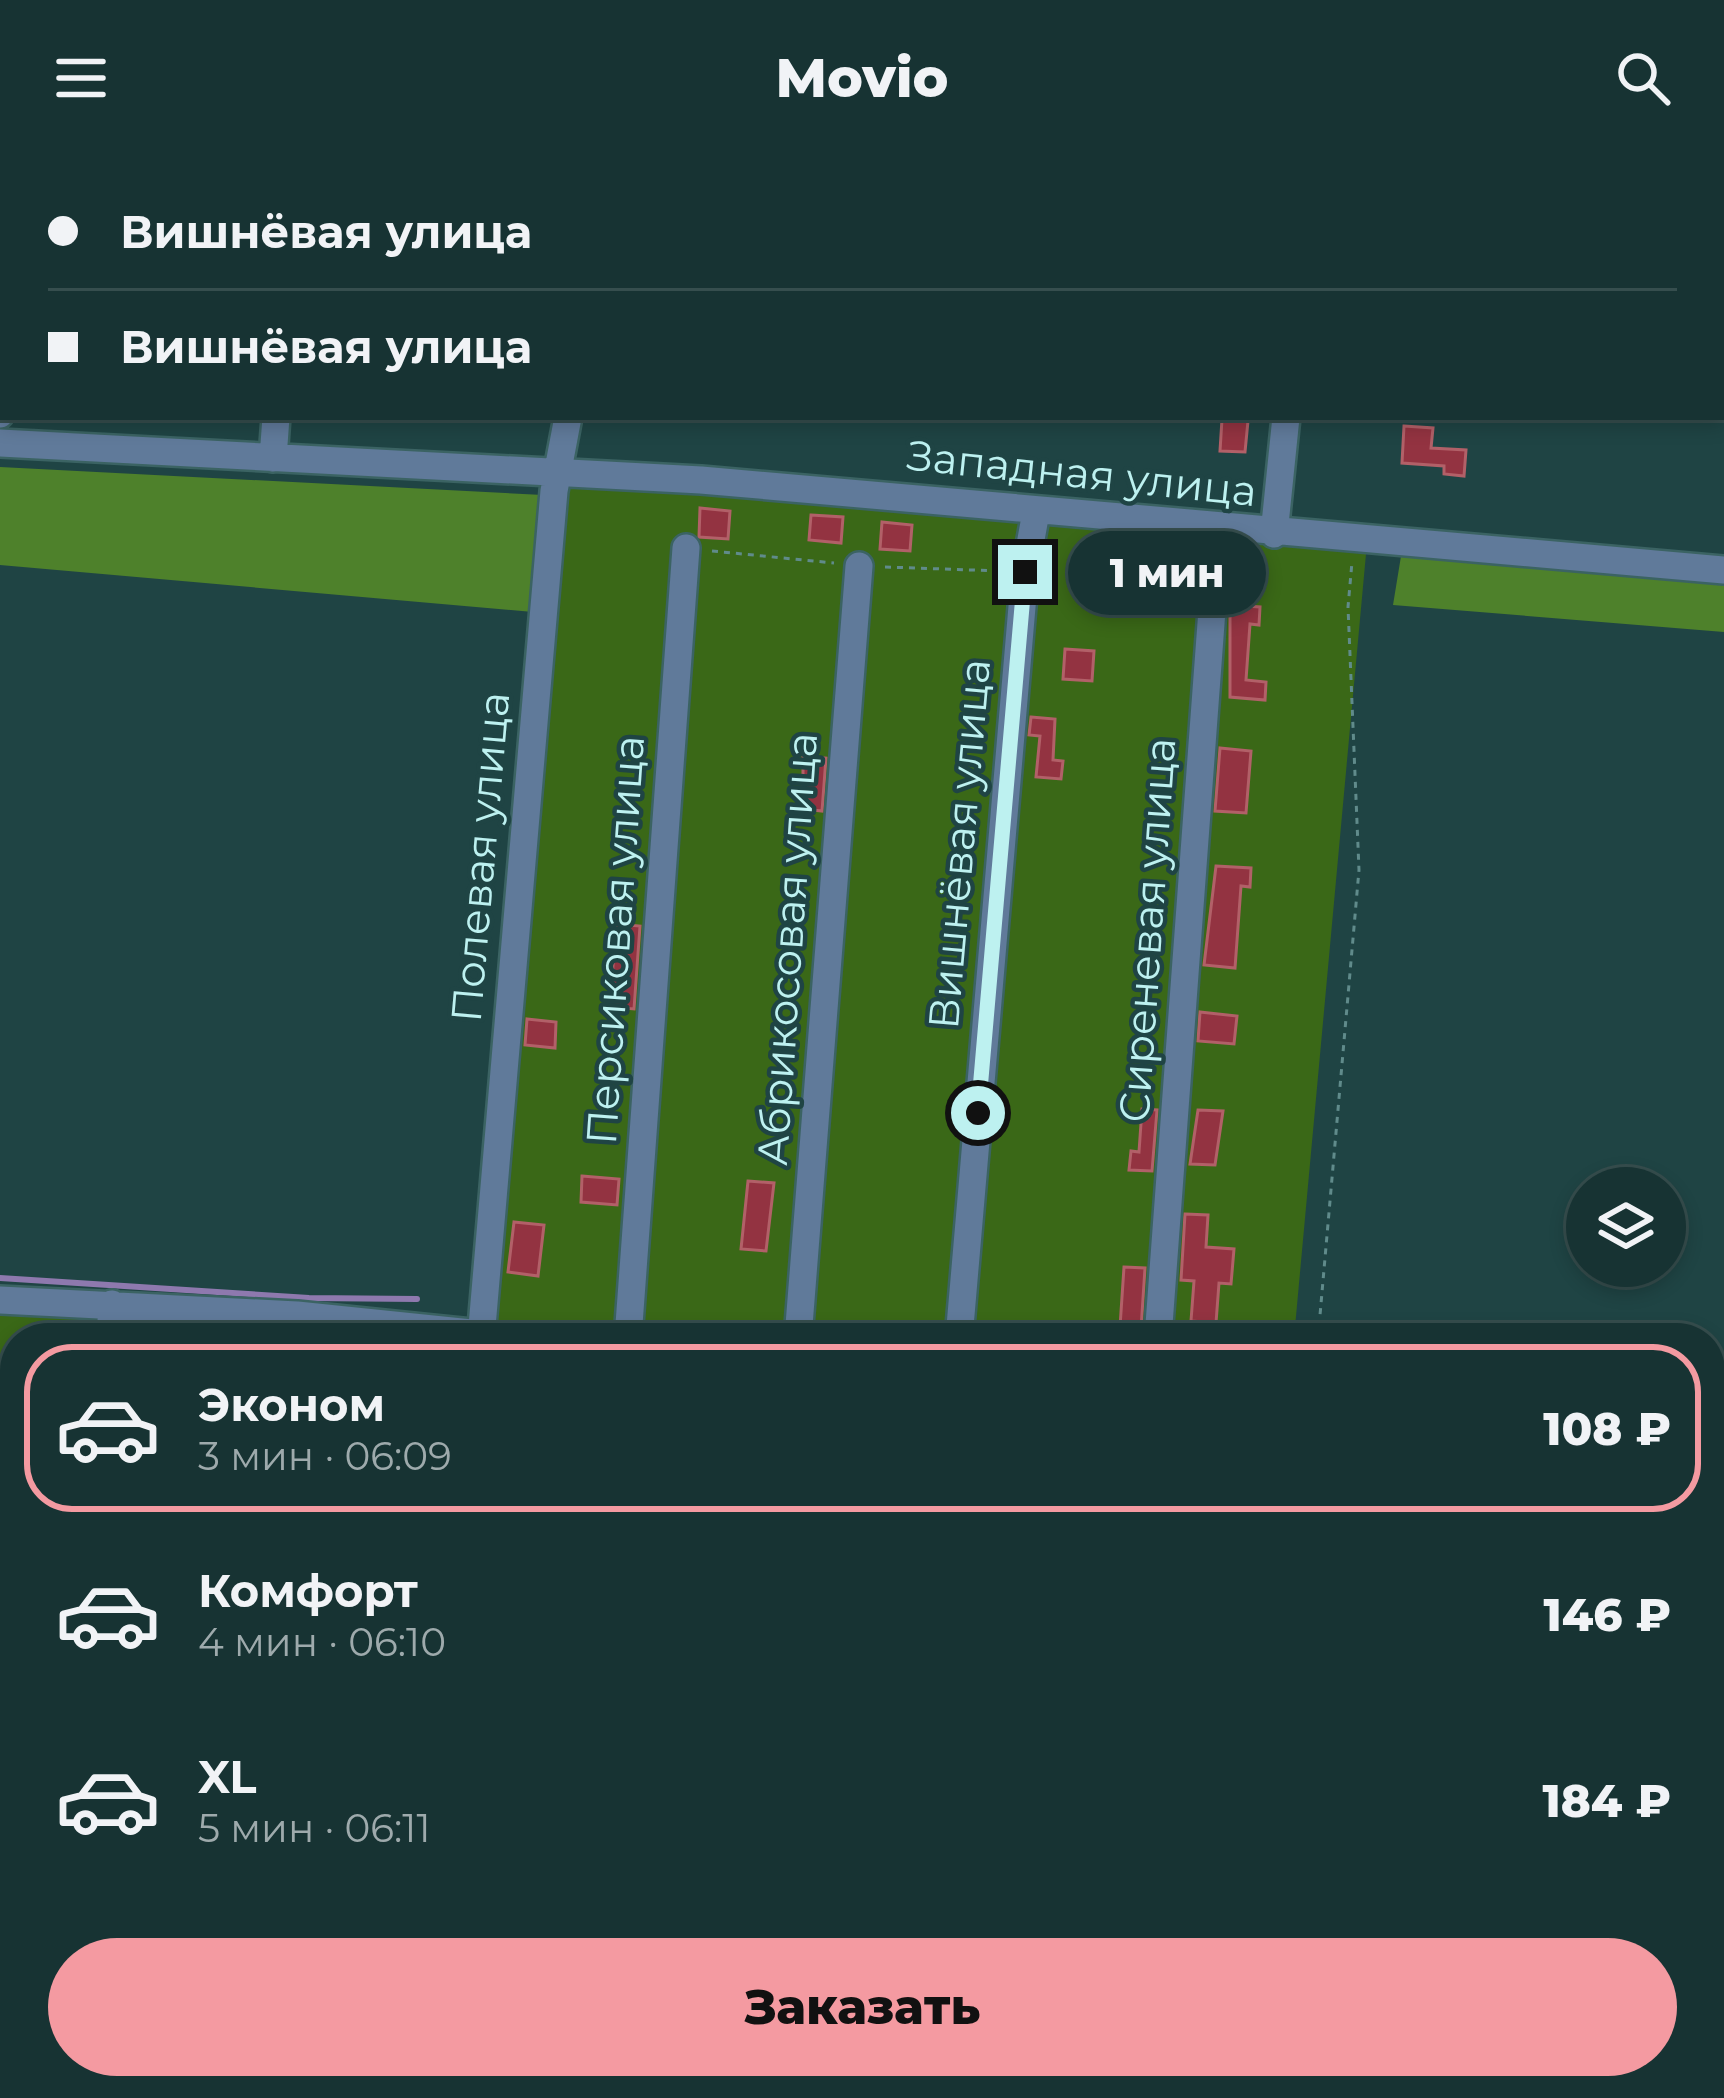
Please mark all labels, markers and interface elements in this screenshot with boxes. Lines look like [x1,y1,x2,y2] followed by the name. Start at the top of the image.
[48,45,114,111] icon: menu
[775,45,949,111] text: Movio
[1610,45,1676,111] icon: search
[120,204,532,259] text: Вишнёвая улица
[120,319,532,374] text: Вишнёвая улица
[905,429,1259,517] street label: Западная улица
[1067,530,1265,614] callout: 1 мин
[998,545,1052,599] route end
[1110,549,1224,597] text: 1 мин
[917,657,1001,1031] street label: Вишнёвая улица
[440,690,520,1024] street label: Полевая улица
[746,731,828,1167] street label: Абрикосовая улица
[575,734,655,1146] street label: Персиковая улица
[1108,736,1186,1124] street label: Сиреневая улица
[951,1086,1005,1140] route start
[1566,1167,1686,1287] map controls
[1566,1167,1686,1287] button: layers
[54,1374,162,1482] icon: car
[198,1377,385,1432] text: Эконом
[1543,1401,1671,1456] text: 108 ₽
[198,1432,452,1480] text: 3 мин · 06:09
[54,1560,162,1668] icon: car
[198,1563,418,1618] text: Комфорт
[1543,1587,1671,1642] text: 146 ₽
[198,1618,446,1666] text: 4 мин · 06:10
[54,1746,162,1854] icon: car
[198,1749,256,1804] text: XL
[1543,1773,1671,1828] text: 184 ₽
[198,1804,431,1852] text: 5 мин · 06:11
[48,1938,1677,2076] button: Заказать

